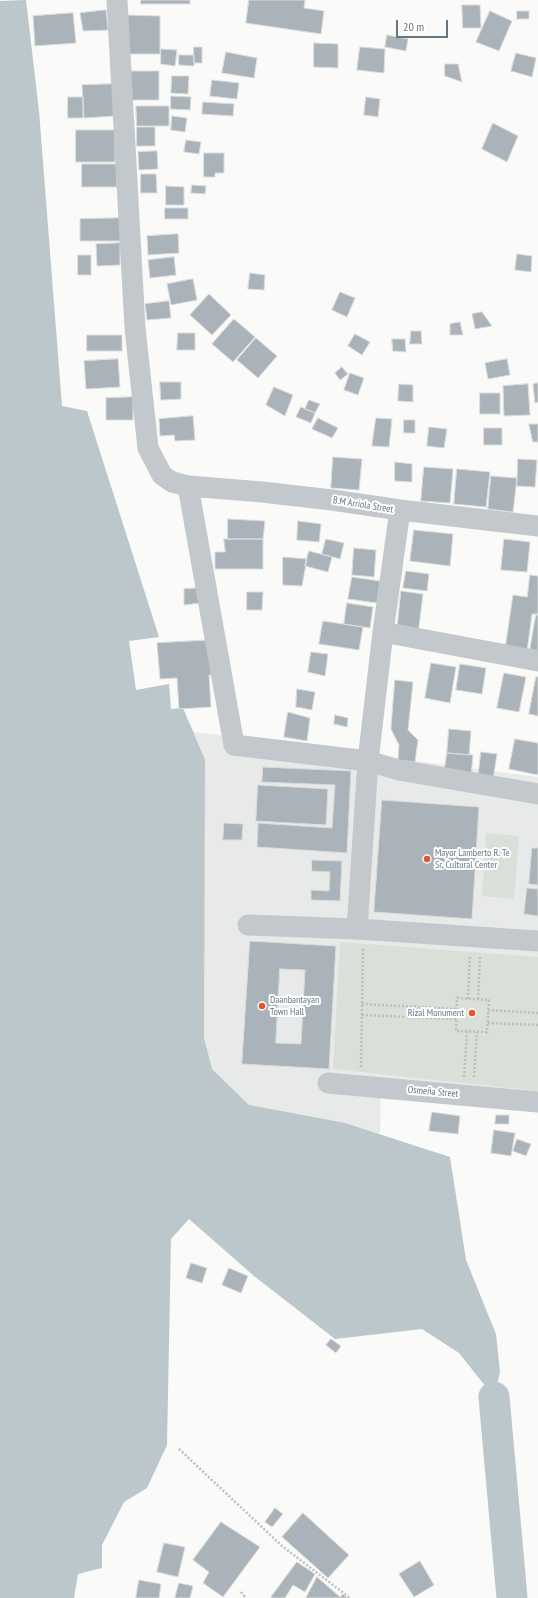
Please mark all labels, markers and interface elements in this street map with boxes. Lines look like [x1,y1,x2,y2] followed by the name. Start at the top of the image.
[398,12,450,38] scale bar
[403,19,424,34] text: 20 m
[332,494,394,516] street label: B.M Arriola Street
[435,847,510,870] place label: Mayor Lamberto R. Te Sr. Cultural Center
[422,854,432,864] marker: Mayor Lamberto R. Te Sr. Cultural Center
[270,994,319,1018] place label: Daanbantayan Town Hall
[257,1001,267,1011] marker: Daanbantayan Town Hall
[408,1007,464,1019] place label: Rizal Monument
[467,1008,477,1018] marker: Rizal Monument
[407,1084,459,1100] street label: Osmeña Street

